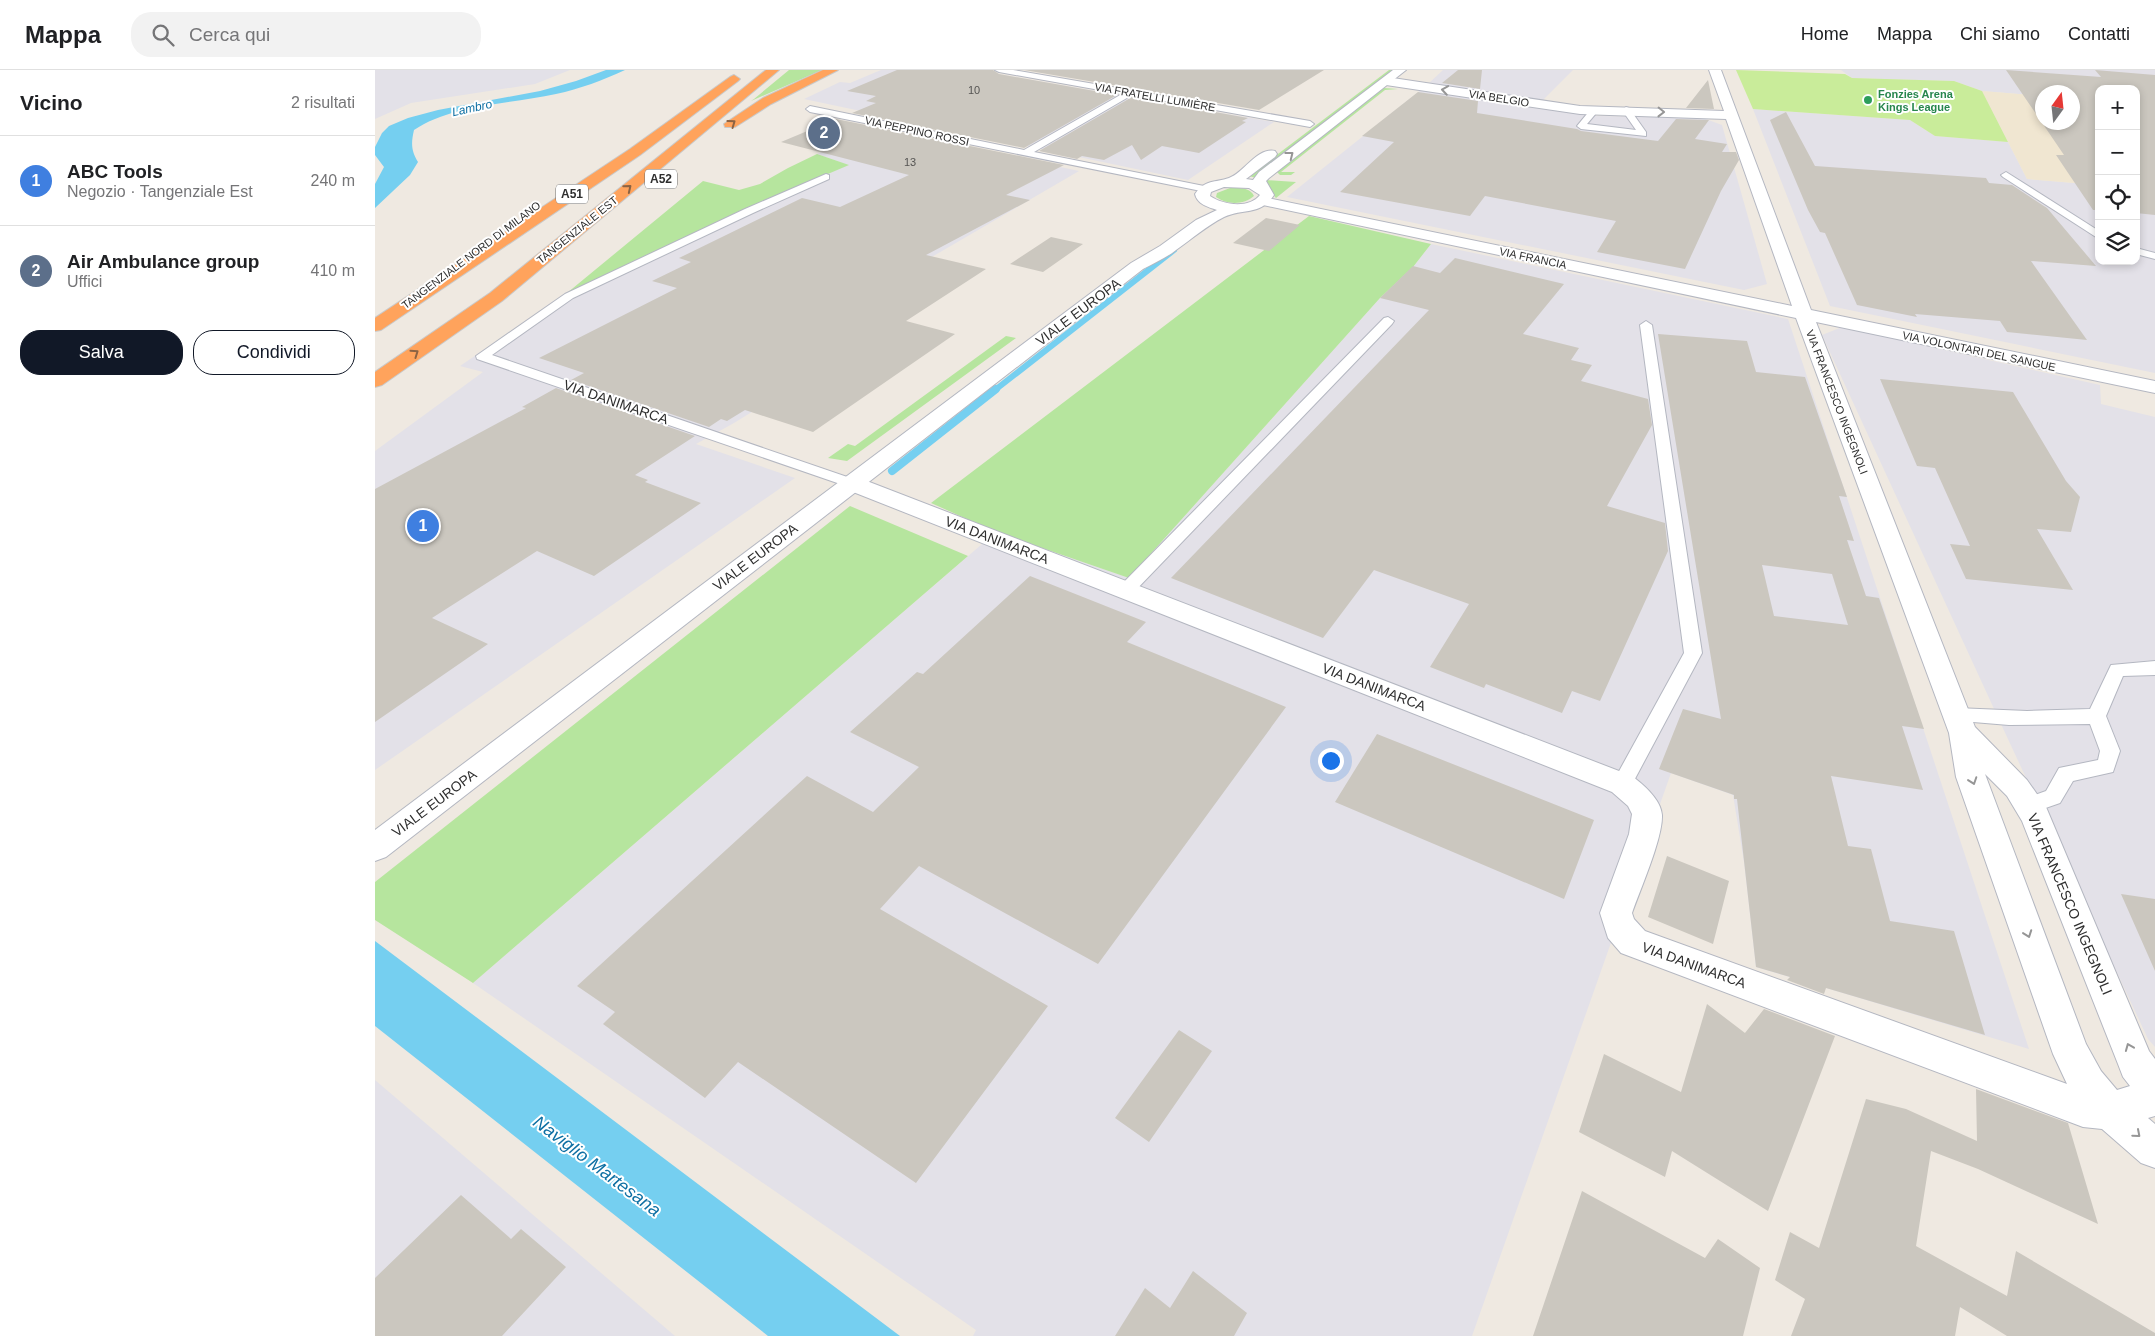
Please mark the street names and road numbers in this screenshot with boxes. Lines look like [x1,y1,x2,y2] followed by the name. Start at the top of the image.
[1094,80,1216,114] street label: VIA FRATELLI LUMIÈRE
[1468,87,1531,109] street label: VIA BELGIO
[864,114,970,148] street label: VIA PEPPINO ROSSI
[645,170,677,188] road number: A52
[556,185,588,204] road number: A51
[534,194,620,266] street label: TANGENZIALE EST
[399,199,543,311] street label: TANGENZIALE NORD DI MILANO
[1498,245,1568,271] street label: VIA FRANCIA
[1033,275,1124,349] street label: VIALE EUROPA
[1804,328,1870,476] street label: VIA FRANCESCO INGEGNOLI
[1901,329,2057,373] street label: VIA VOLONTARI DEL SANGUE
[562,377,671,428] street label: VIA DANIMARCA
[943,513,1052,567] street label: VIA DANIMARCA
[710,520,801,594] street label: VIALE EUROPA
[1320,660,1429,714] street label: VIA DANIMARCA
[389,766,480,840] street label: VIALE EUROPA
[2024,811,2116,997] street label: VIA FRANCESCO INGEGNOLI
[1640,939,1749,991] street label: VIA DANIMARCA

